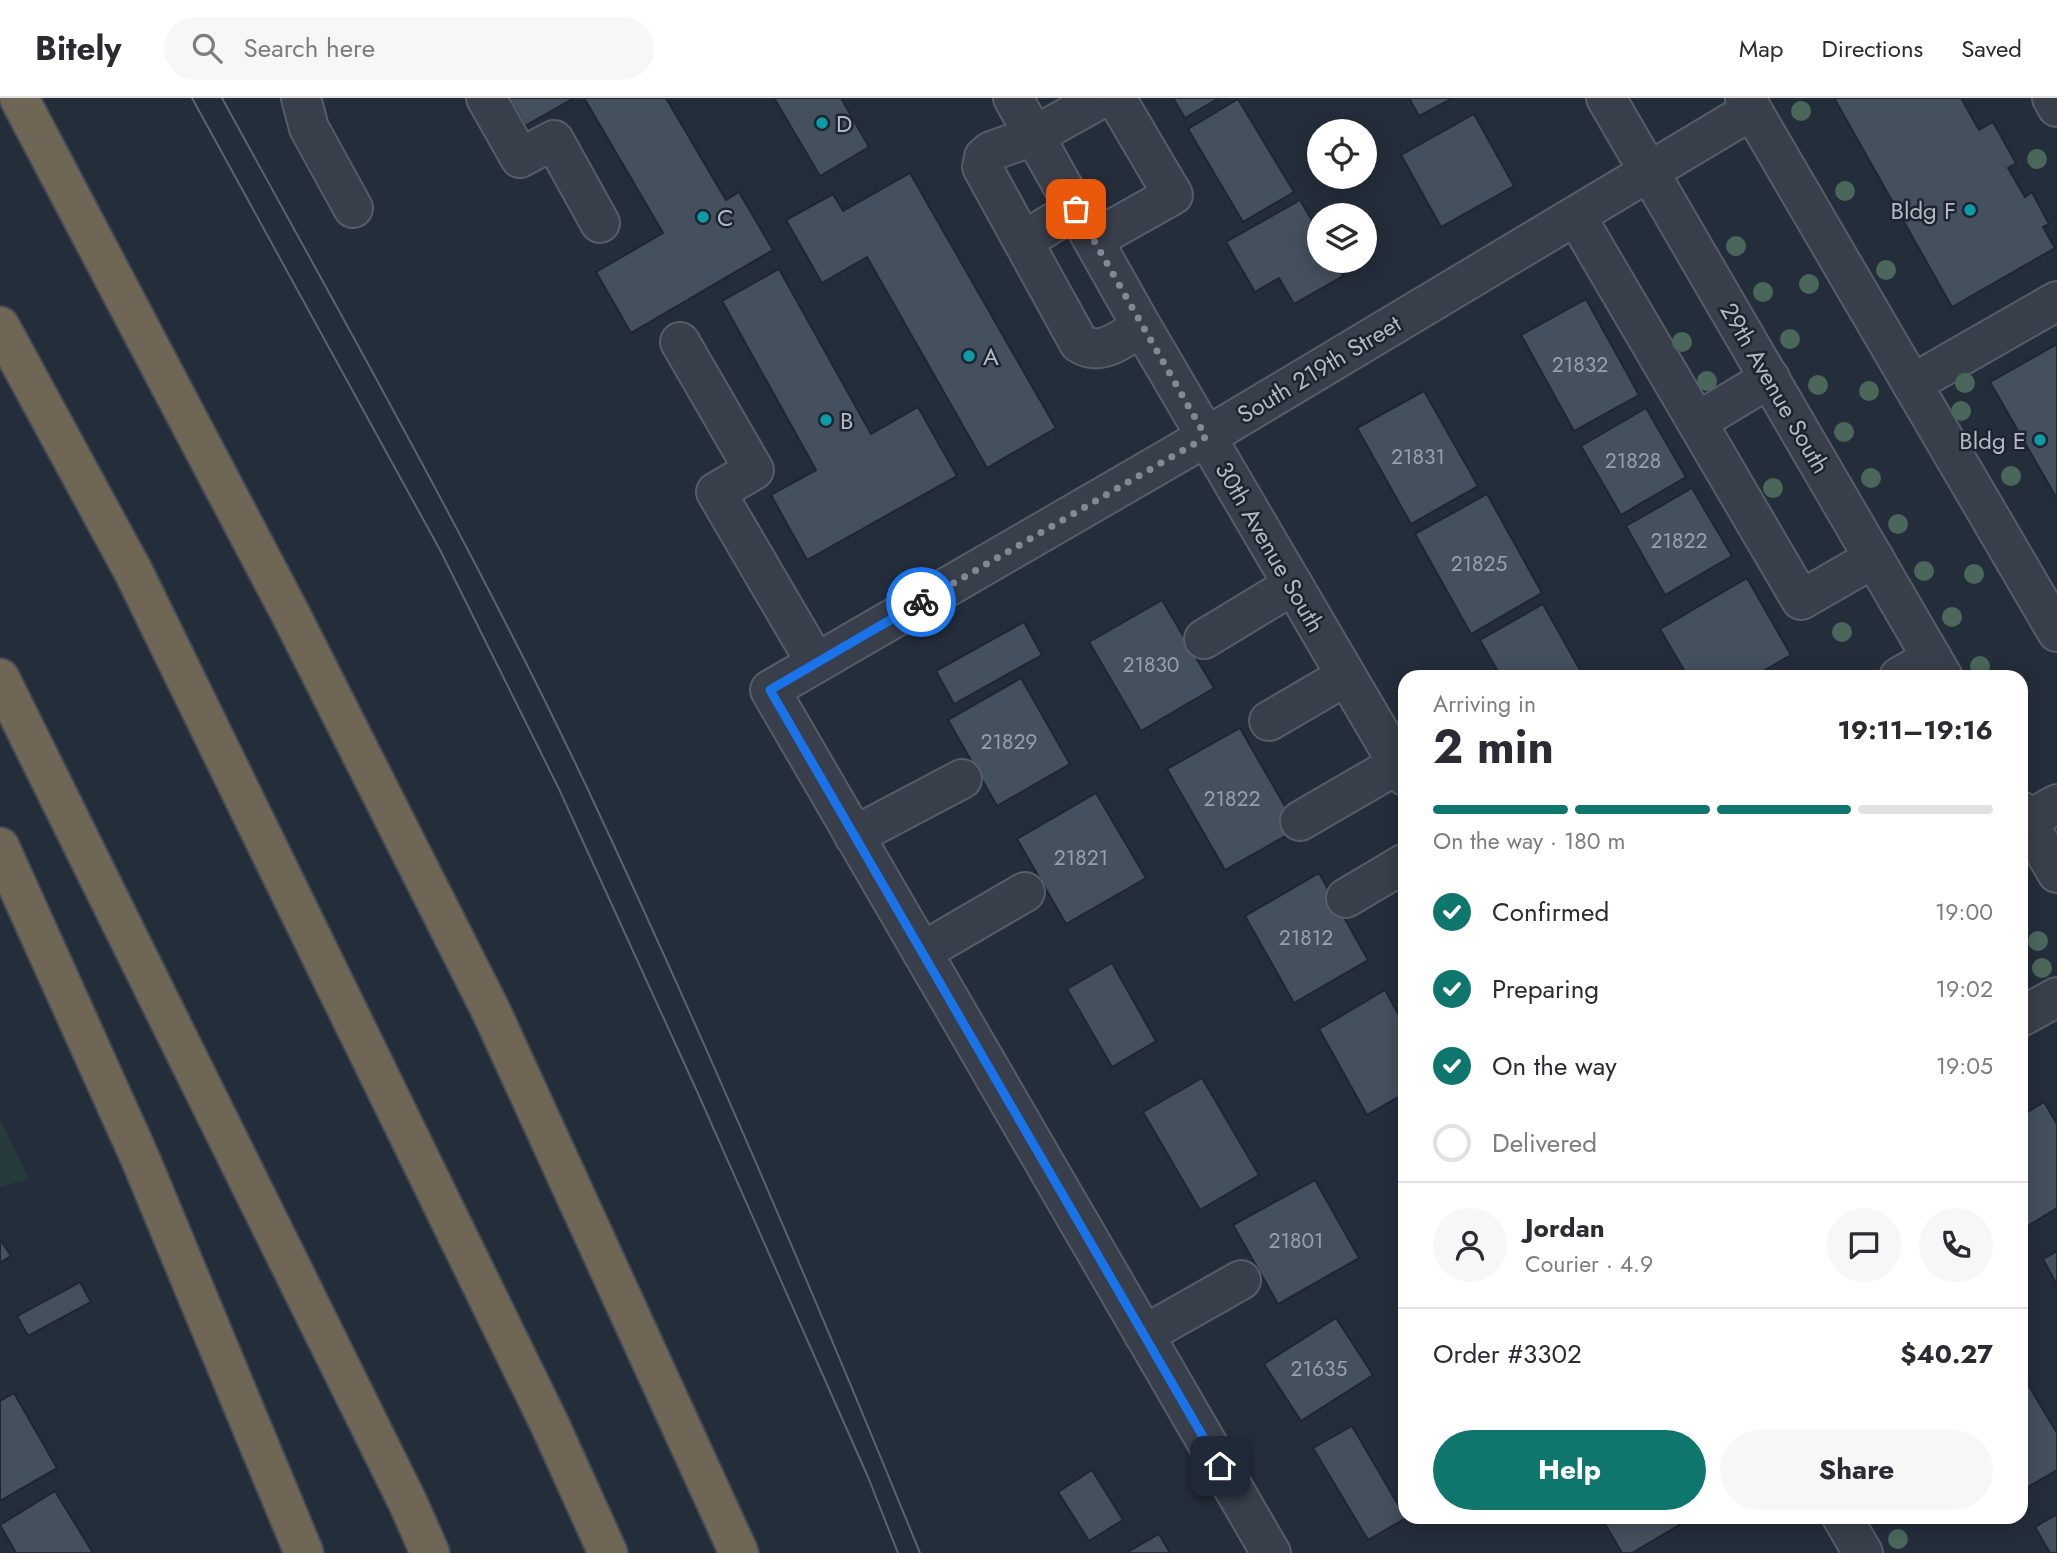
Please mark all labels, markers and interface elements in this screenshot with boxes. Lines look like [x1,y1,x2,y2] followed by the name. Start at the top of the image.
[164,17,654,80] search box
[35,25,122,72] text: Bitely
[188,29,226,67] icon: search
[244,29,375,67] text: Search here
[1739,31,1784,66] text: Map
[1822,31,1923,66] text: Directions
[1961,31,2022,66] text: Saved
[836,106,852,141] place label: D
[814,115,830,131] marker: D
[1307,119,1377,273] map controls
[1307,119,1377,189] button: locate
[1046,179,1106,239] pin
[1057,190,1095,228] icon: bag
[1891,193,1956,228] place label: Bldg F
[717,200,733,235] place label: C
[1962,202,1978,218] marker: Bldg F
[1307,203,1377,273] button: layers
[695,209,711,225] marker: C
[1712,296,1838,480] street label: 29th Avenue South
[1230,306,1408,432] street label: South 219th Street
[983,339,999,374] place label: A
[961,348,977,364] marker: A
[1552,350,1608,380] house number: 21832
[840,403,853,438] place label: B
[818,412,834,428] marker: B
[1959,423,2026,458] place label: Bldg E
[2032,432,2048,448] marker: Bldg E
[1391,442,1445,472] house number: 21831
[1605,446,1661,476] house number: 21828
[1207,455,1333,639] street label: 30th Avenue South
[1651,526,1707,556] house number: 21822
[1451,549,1507,579] house number: 21825
[886,567,956,637] courier
[902,583,940,621] icon: bike
[1123,650,1179,680] house number: 21830
[1433,687,1536,721] text: Arriving in
[1838,711,1993,749] text: 19:11–19:16
[1433,714,1554,780] text: 2 min
[981,727,1037,757] house number: 21829
[1204,784,1260,814] house number: 21822
[1433,824,1625,858] text: On the way · 180 m
[1054,843,1108,873] house number: 21821
[1433,893,1471,931] icon: check
[1492,893,1609,931] text: Confirmed
[1935,895,1993,929] text: 19:00
[1279,923,1333,953] house number: 21812
[1433,970,1471,1008] icon: check
[1492,970,1599,1008] text: Preparing
[1936,972,1993,1006] text: 19:02
[1433,1047,1471,1085] icon: check
[1492,1047,1617,1085] text: On the way
[1936,1049,1993,1083] text: 19:05
[1492,1124,1597,1162] text: Delivered
[1433,1208,1507,1282] button: person
[1827,1208,1901,1282] button: chat
[1919,1208,1993,1282] button: phone
[1525,1209,1605,1247] text: Jordan
[1269,1226,1323,1256] house number: 21801
[1525,1247,1653,1281] text: Courier · 4.9
[1433,1335,1582,1373] text: Order #3302
[1900,1335,1993,1373] text: $40.27
[1291,1354,1347,1384] house number: 21635
[1433,1430,1706,1510] button: Help
[1720,1430,1993,1510] button: Share
[1190,1436,1250,1496] pin
[1201,1447,1239,1485] icon: home

